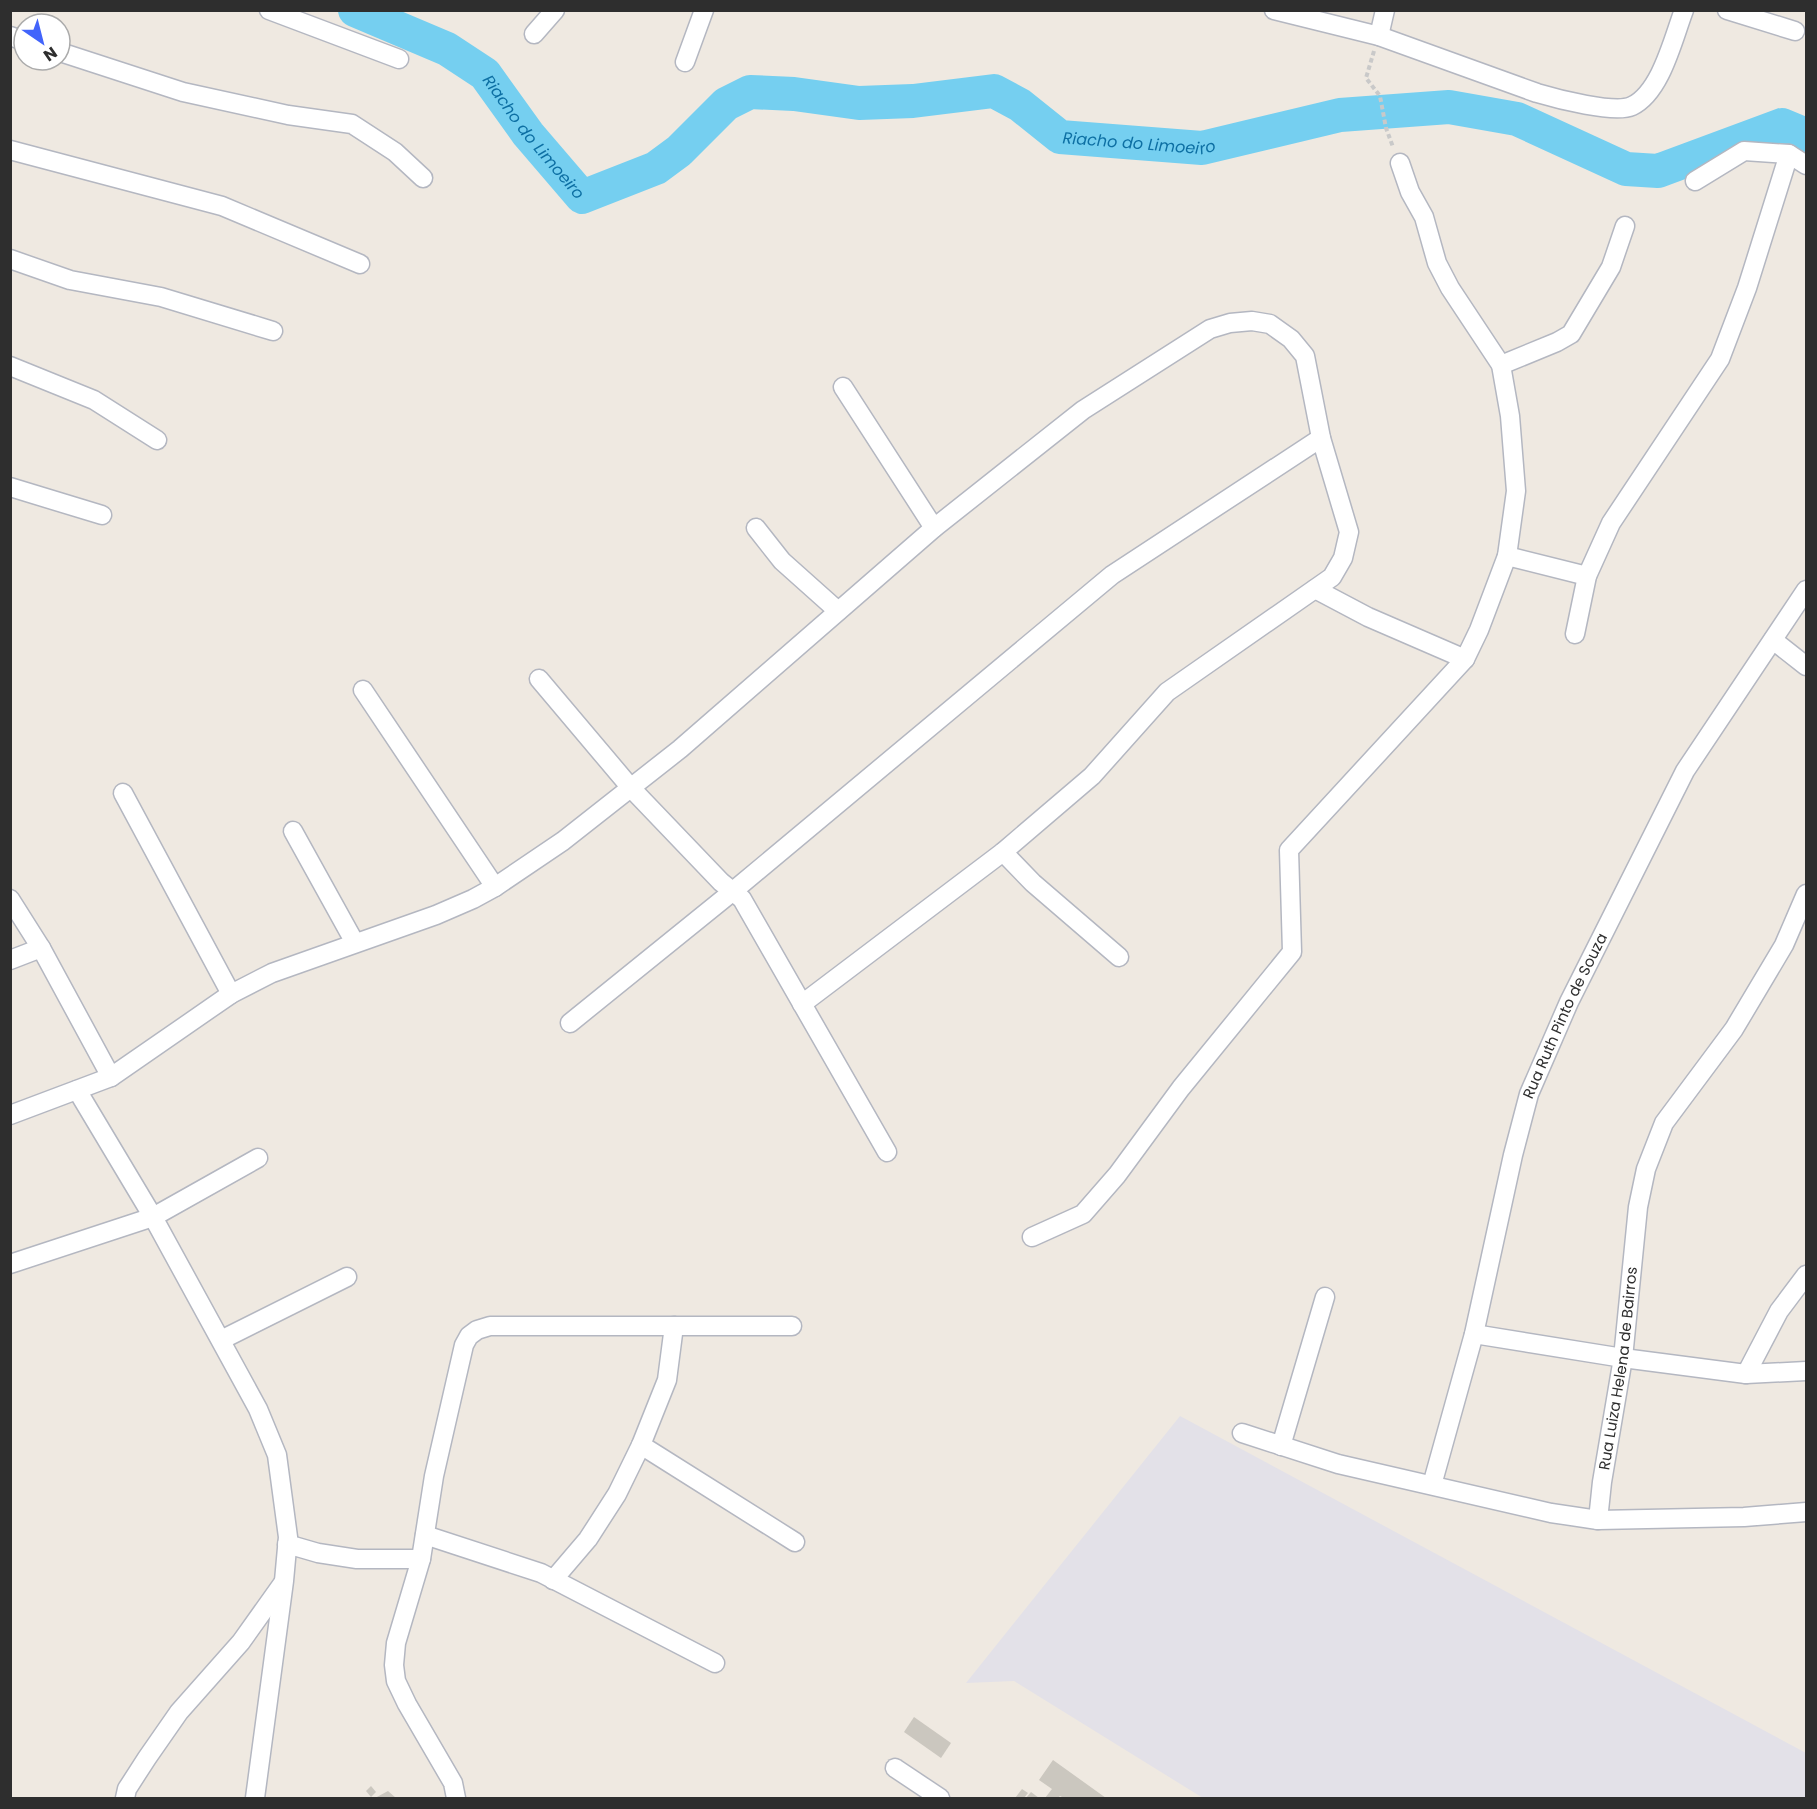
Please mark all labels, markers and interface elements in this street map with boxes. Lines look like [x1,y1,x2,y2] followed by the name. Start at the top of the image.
[12,12,72,72] north arrow
[39,41,62,67] text: N
[477,70,590,204] water label: Riacho do Limoeiro
[1062,126,1218,160] water label: Riacho do Limoeiro
[1517,929,1612,1102] street label: Rua Ruth Pinto de Souza
[1593,1265,1642,1472] street label: Rua Luiza Helena de Bairros

